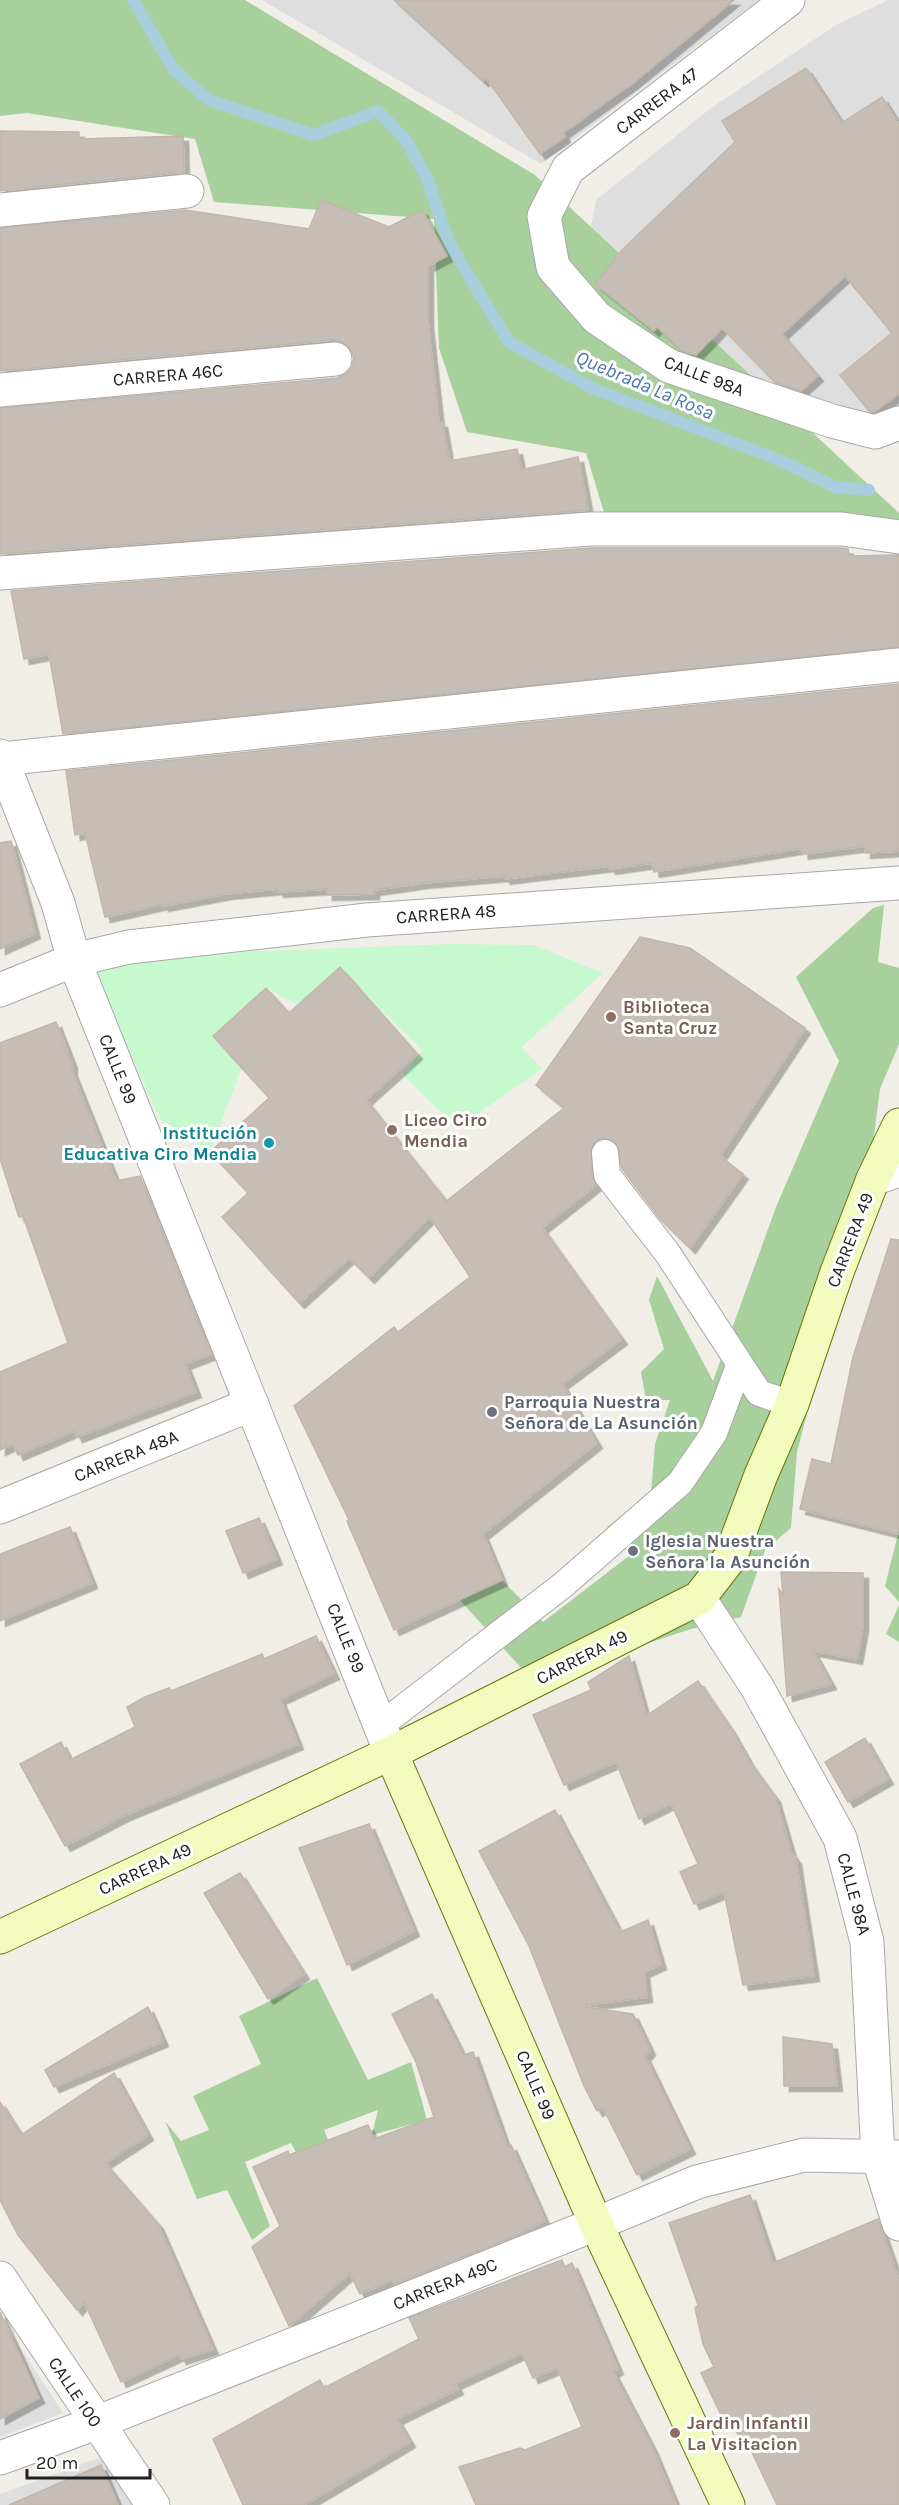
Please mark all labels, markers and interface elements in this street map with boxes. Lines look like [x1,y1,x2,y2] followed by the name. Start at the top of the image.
[611,62,703,139] street label: CARRERA 47
[573,346,717,424] water label: Quebrada La Rosa
[661,351,747,401] street label: CALLE 98A
[112,359,224,391] street label: CARRERA 46C
[395,900,497,928] street label: CARRERA 48
[623,996,717,1039] place label: Biblioteca Santa Cruz
[604,1010,618,1024] marker: Biblioteca Santa Cruz
[94,1031,142,1107] street label: CALLE 99
[404,1109,487,1152] place label: Liceo Ciro Mendia
[64,1122,257,1165] place label: Institución Educativa Ciro Mendia
[385,1123,399,1137] marker: Liceo Ciro Mendia
[262,1136,276,1150] marker: Institución Educativa Ciro Mendia
[822,1190,878,1290] street label: CARRERA 49
[504,1391,698,1434] place label: Parroquia Nuestra Señora de La Asunción
[485,1405,499,1419] marker: Parroquia Nuestra Señora de La Asunción
[71,1425,181,1487] street label: CARRERA 48A
[645,1530,810,1573] place label: Iglesia Nuestra Señora la Asunción
[626,1544,640,1558] marker: Iglesia Nuestra Señora la Asunción
[322,1600,370,1676] street label: CALLE 99
[533,1625,631,1689] street label: CARRERA 49
[95,1838,195,1900] street label: CARRERA 49
[832,1850,876,1938] street label: CALLE 98A
[512,2047,560,2123] street label: CALLE 99
[390,2253,500,2315] street label: CARRERA 49C
[44,2353,106,2431] street label: CALLE 100
[687,2412,809,2455] place label: Jardin Infantil La Visitacion
[668,2426,682,2440] marker: Jardin Infantil La Visitacion
[27,2442,150,2480] scale bar
[36,2452,78,2474] text: 20 m

